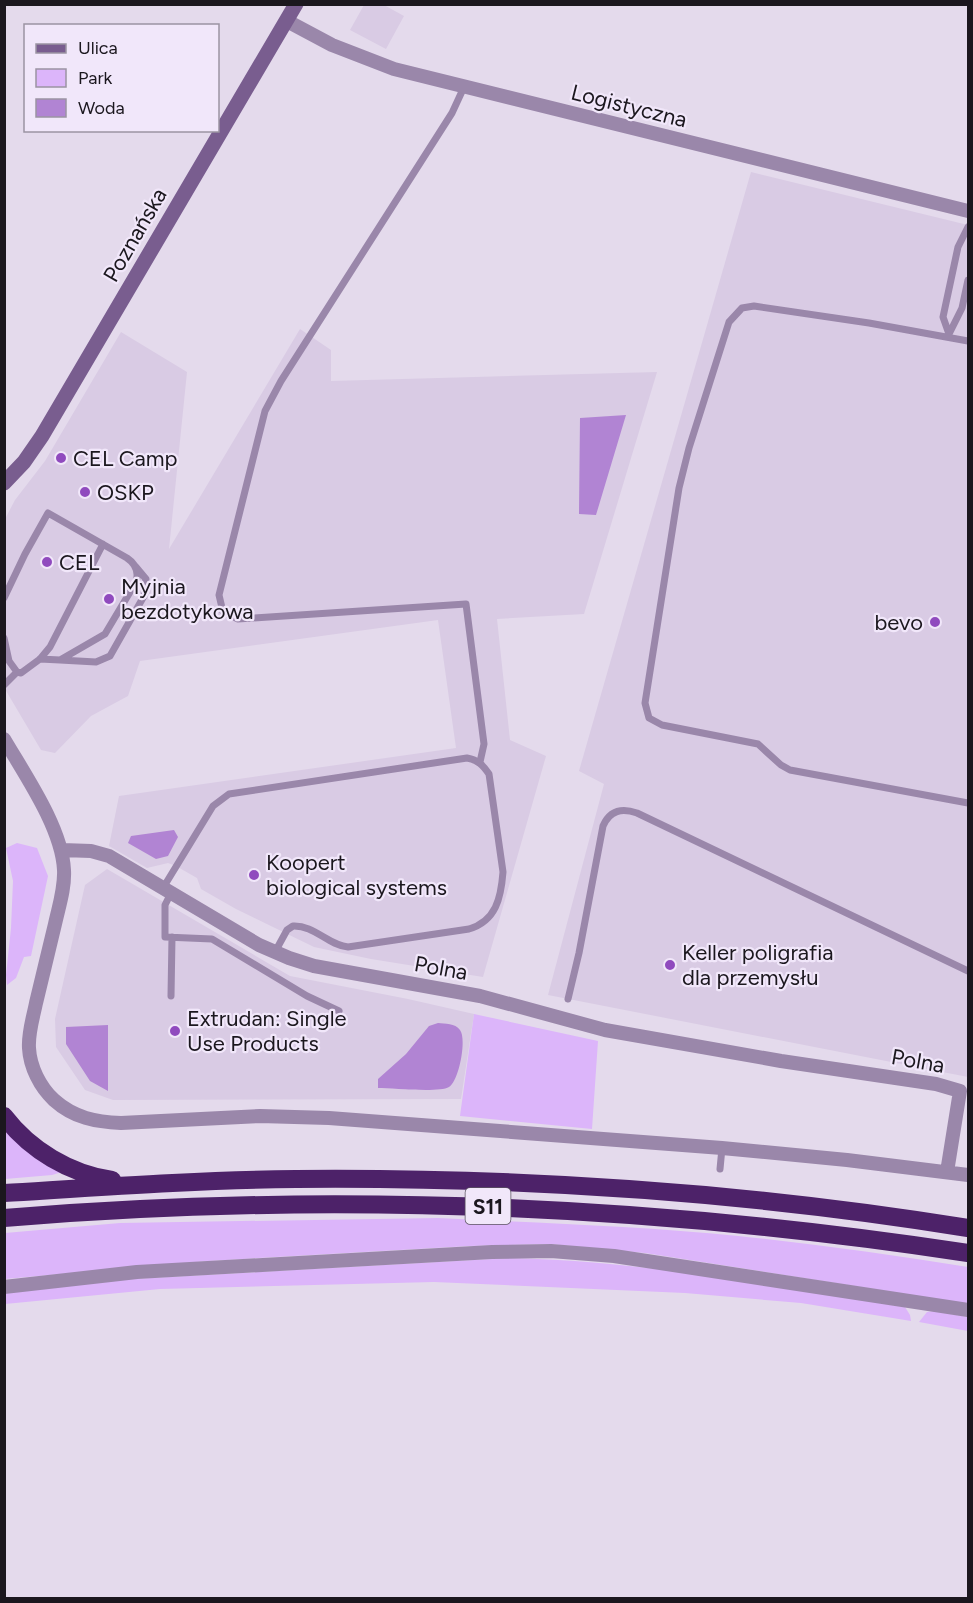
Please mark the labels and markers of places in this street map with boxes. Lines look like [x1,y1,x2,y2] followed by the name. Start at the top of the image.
[73,445,178,472] place label: CEL Camp
[54,451,68,465] marker: CEL Camp
[97,479,154,506] place label: OSKP
[78,485,92,499] marker: OSKP
[59,549,100,576] place label: CEL
[40,555,54,569] marker: CEL
[121,573,253,625] place label: Myjnia bezdotykowa
[102,592,116,606] marker: Myjnia bezdotykowa
[874,609,923,636] place label: bevo
[928,615,942,629] marker: bevo
[266,849,447,901] place label: Koopert biological systems
[247,868,261,882] marker: Koopert biological systems
[682,939,834,991] place label: Keller poligrafia dla przemysłu
[663,958,677,972] marker: Keller poligrafia dla przemysłu
[187,1005,347,1057] place label: Extrudan: Single Use Products
[168,1024,182,1038] marker: Extrudan: Single Use Products

